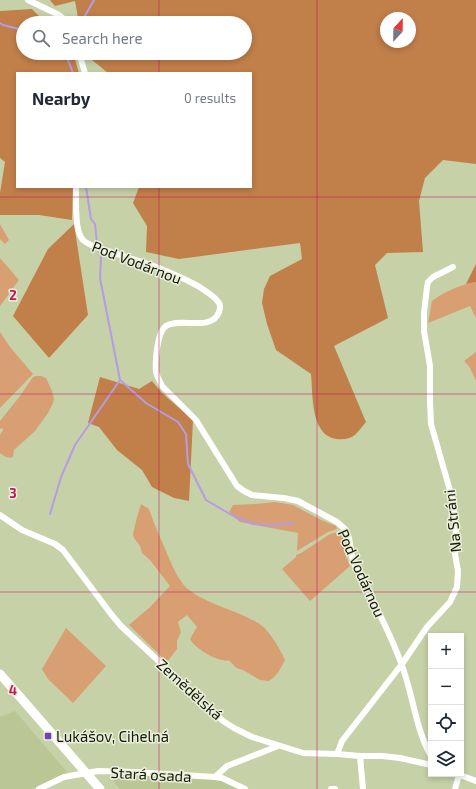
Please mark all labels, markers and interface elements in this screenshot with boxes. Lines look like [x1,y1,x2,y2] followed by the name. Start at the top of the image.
[380,12,416,48] north arrow
[16,16,252,60] search box
[30,27,52,49] icon: search
[62,29,143,47] text: Search here
[32,88,90,108] text: Nearby
[184,90,236,106] text: 0 results
[90,237,184,287] street label: Pod Vodárnou
[9,287,17,303] text: 2
[9,485,17,501] text: 3
[440,489,464,553] street label: Na Stráni
[335,526,389,620] street label: Pod Vodárnou
[428,633,464,777] map controls
[428,633,464,669] button: +
[153,655,227,723] street label: Zemědělská
[428,669,464,705] button: −
[9,682,17,698] text: 4
[428,705,464,741] button: locate
[56,727,169,745] place label: Lukášov, Cihelná
[43,731,53,741] marker: Lukášov, Cihelná
[428,741,464,777] button: layers
[110,763,192,785] street label: Stará osada

